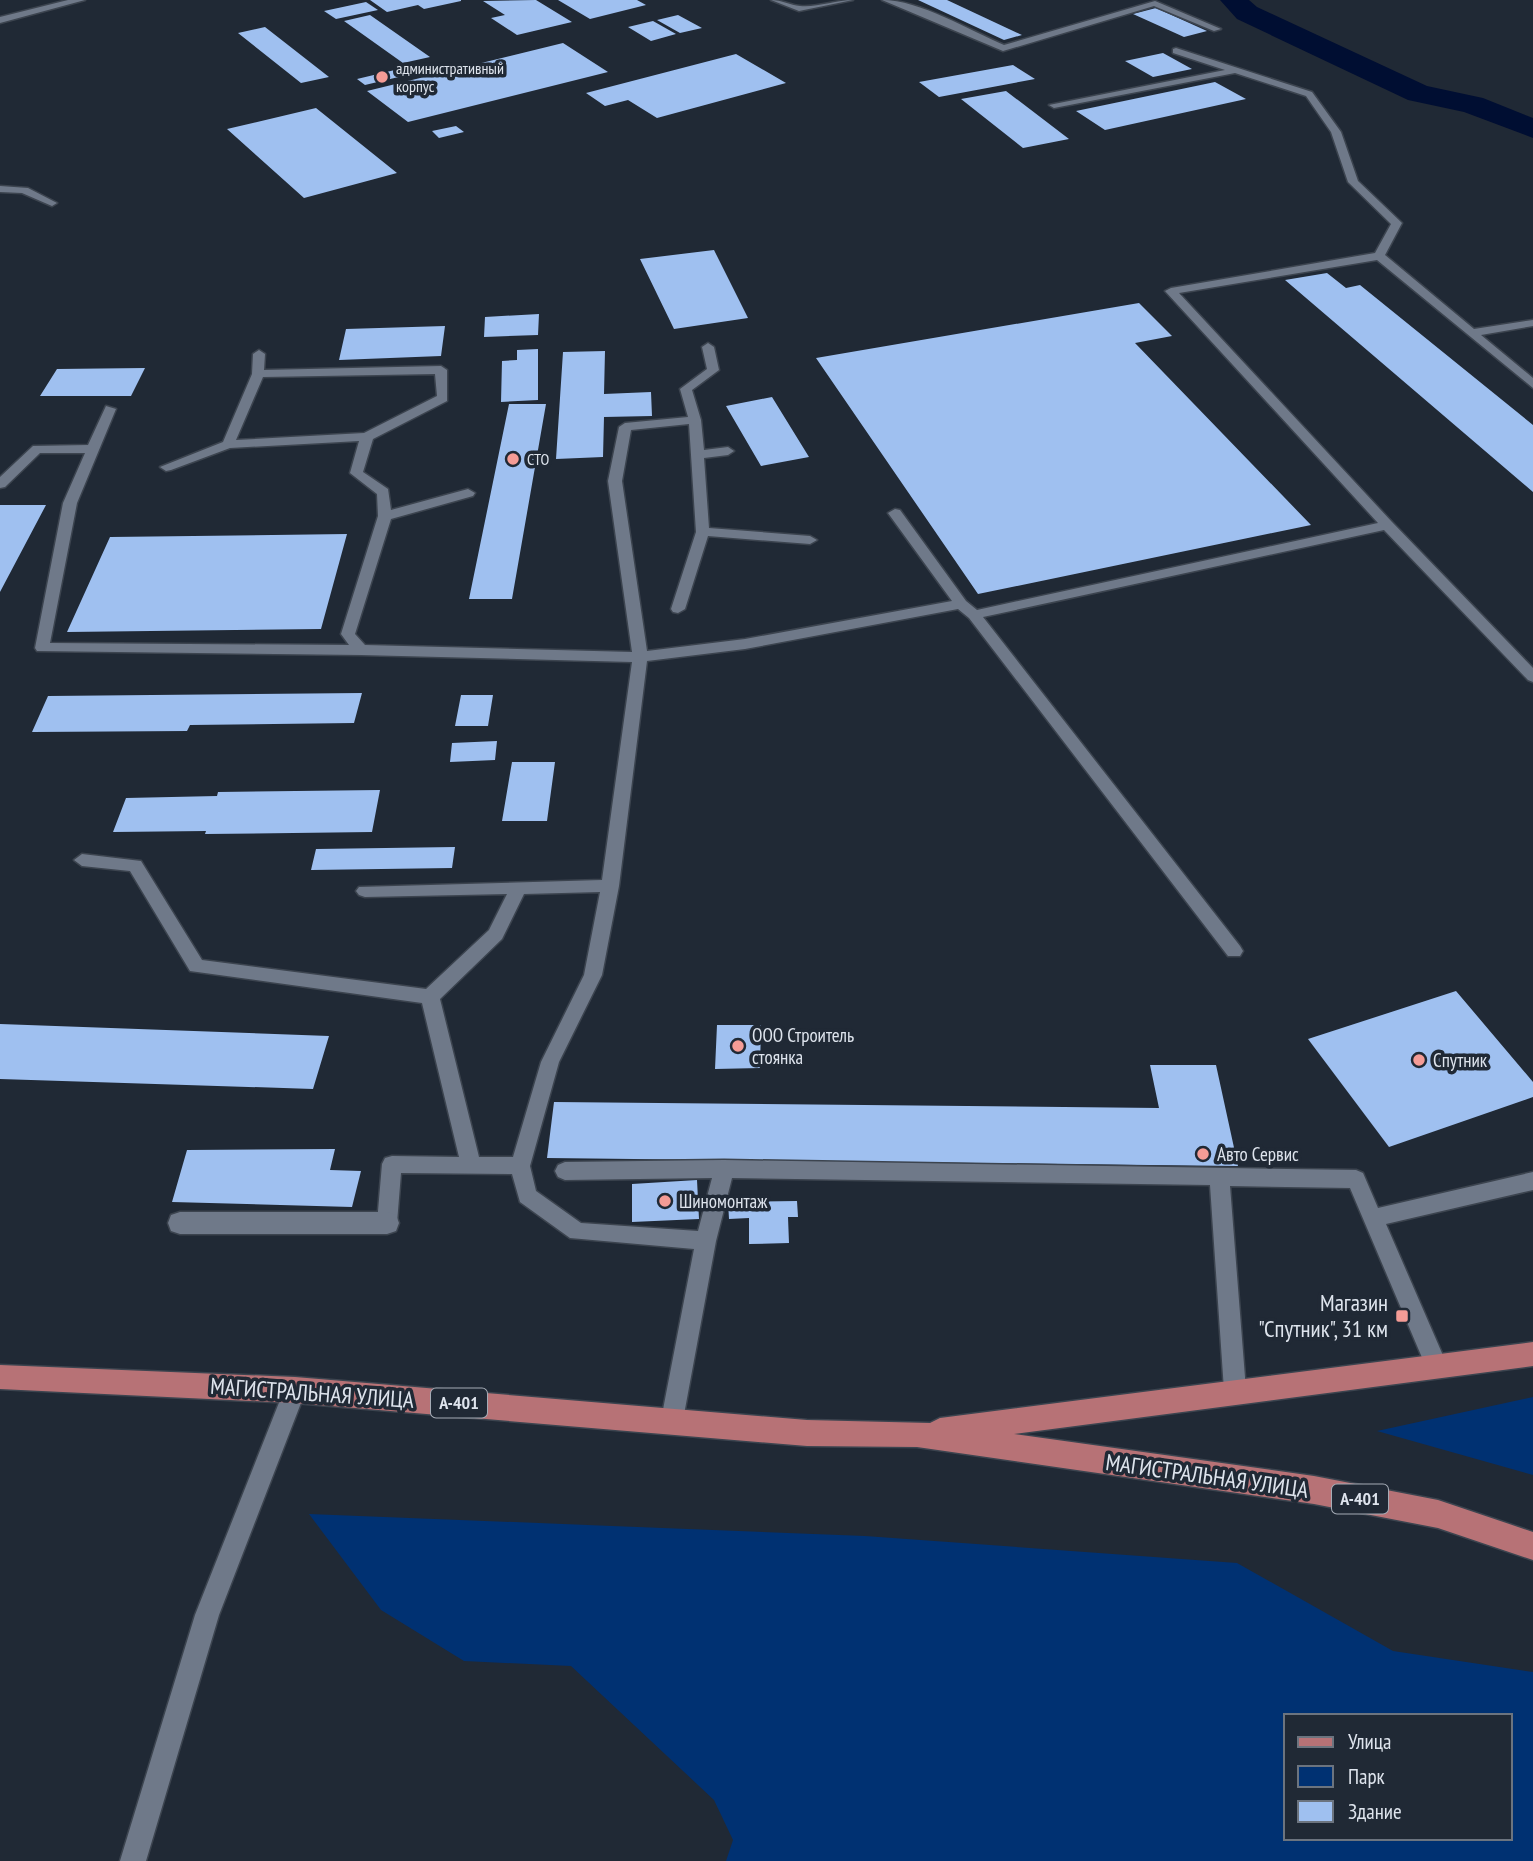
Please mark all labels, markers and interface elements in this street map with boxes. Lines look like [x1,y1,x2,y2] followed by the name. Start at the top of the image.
[396,58,504,96] place label: административный корпус
[374,69,390,85] marker: административный корпус
[527,449,549,469] place label: СТО
[505,451,521,467] marker: СТО
[752,1023,854,1069] place label: ООО Строитель стоянка
[730,1038,746,1054] marker: ООО Строитель стоянка
[1433,1048,1488,1072] place label: Спутник
[1411,1052,1427,1068] marker: Спутник
[1217,1142,1299,1166] place label: Авто Сервис
[1195,1146,1211,1162] marker: Авто Сервис
[679,1189,768,1213] place label: Шиномонтаж
[657,1193,673,1209] marker: Шиномонтаж
[1258,1288,1388,1343] place label: Магазин "Спутник", 31 км
[1394,1308,1410,1324] marker: Магазин "Спутник", 31 км
[209,1371,415,1414] street label: МАГИСТРАЛЬНАЯ УЛИЦА
[431,1388,487,1418] road number: А-401
[1104,1447,1310,1504] street label: МАГИСТРАЛЬНАЯ УЛИЦА
[1332,1484,1388,1514] road number: А-401
[1284,1714,1512,1840] legend
[1348,1728,1391,1755] text: Улица
[1348,1763,1385,1790] text: Парк
[1348,1798,1402,1825] text: Здание

